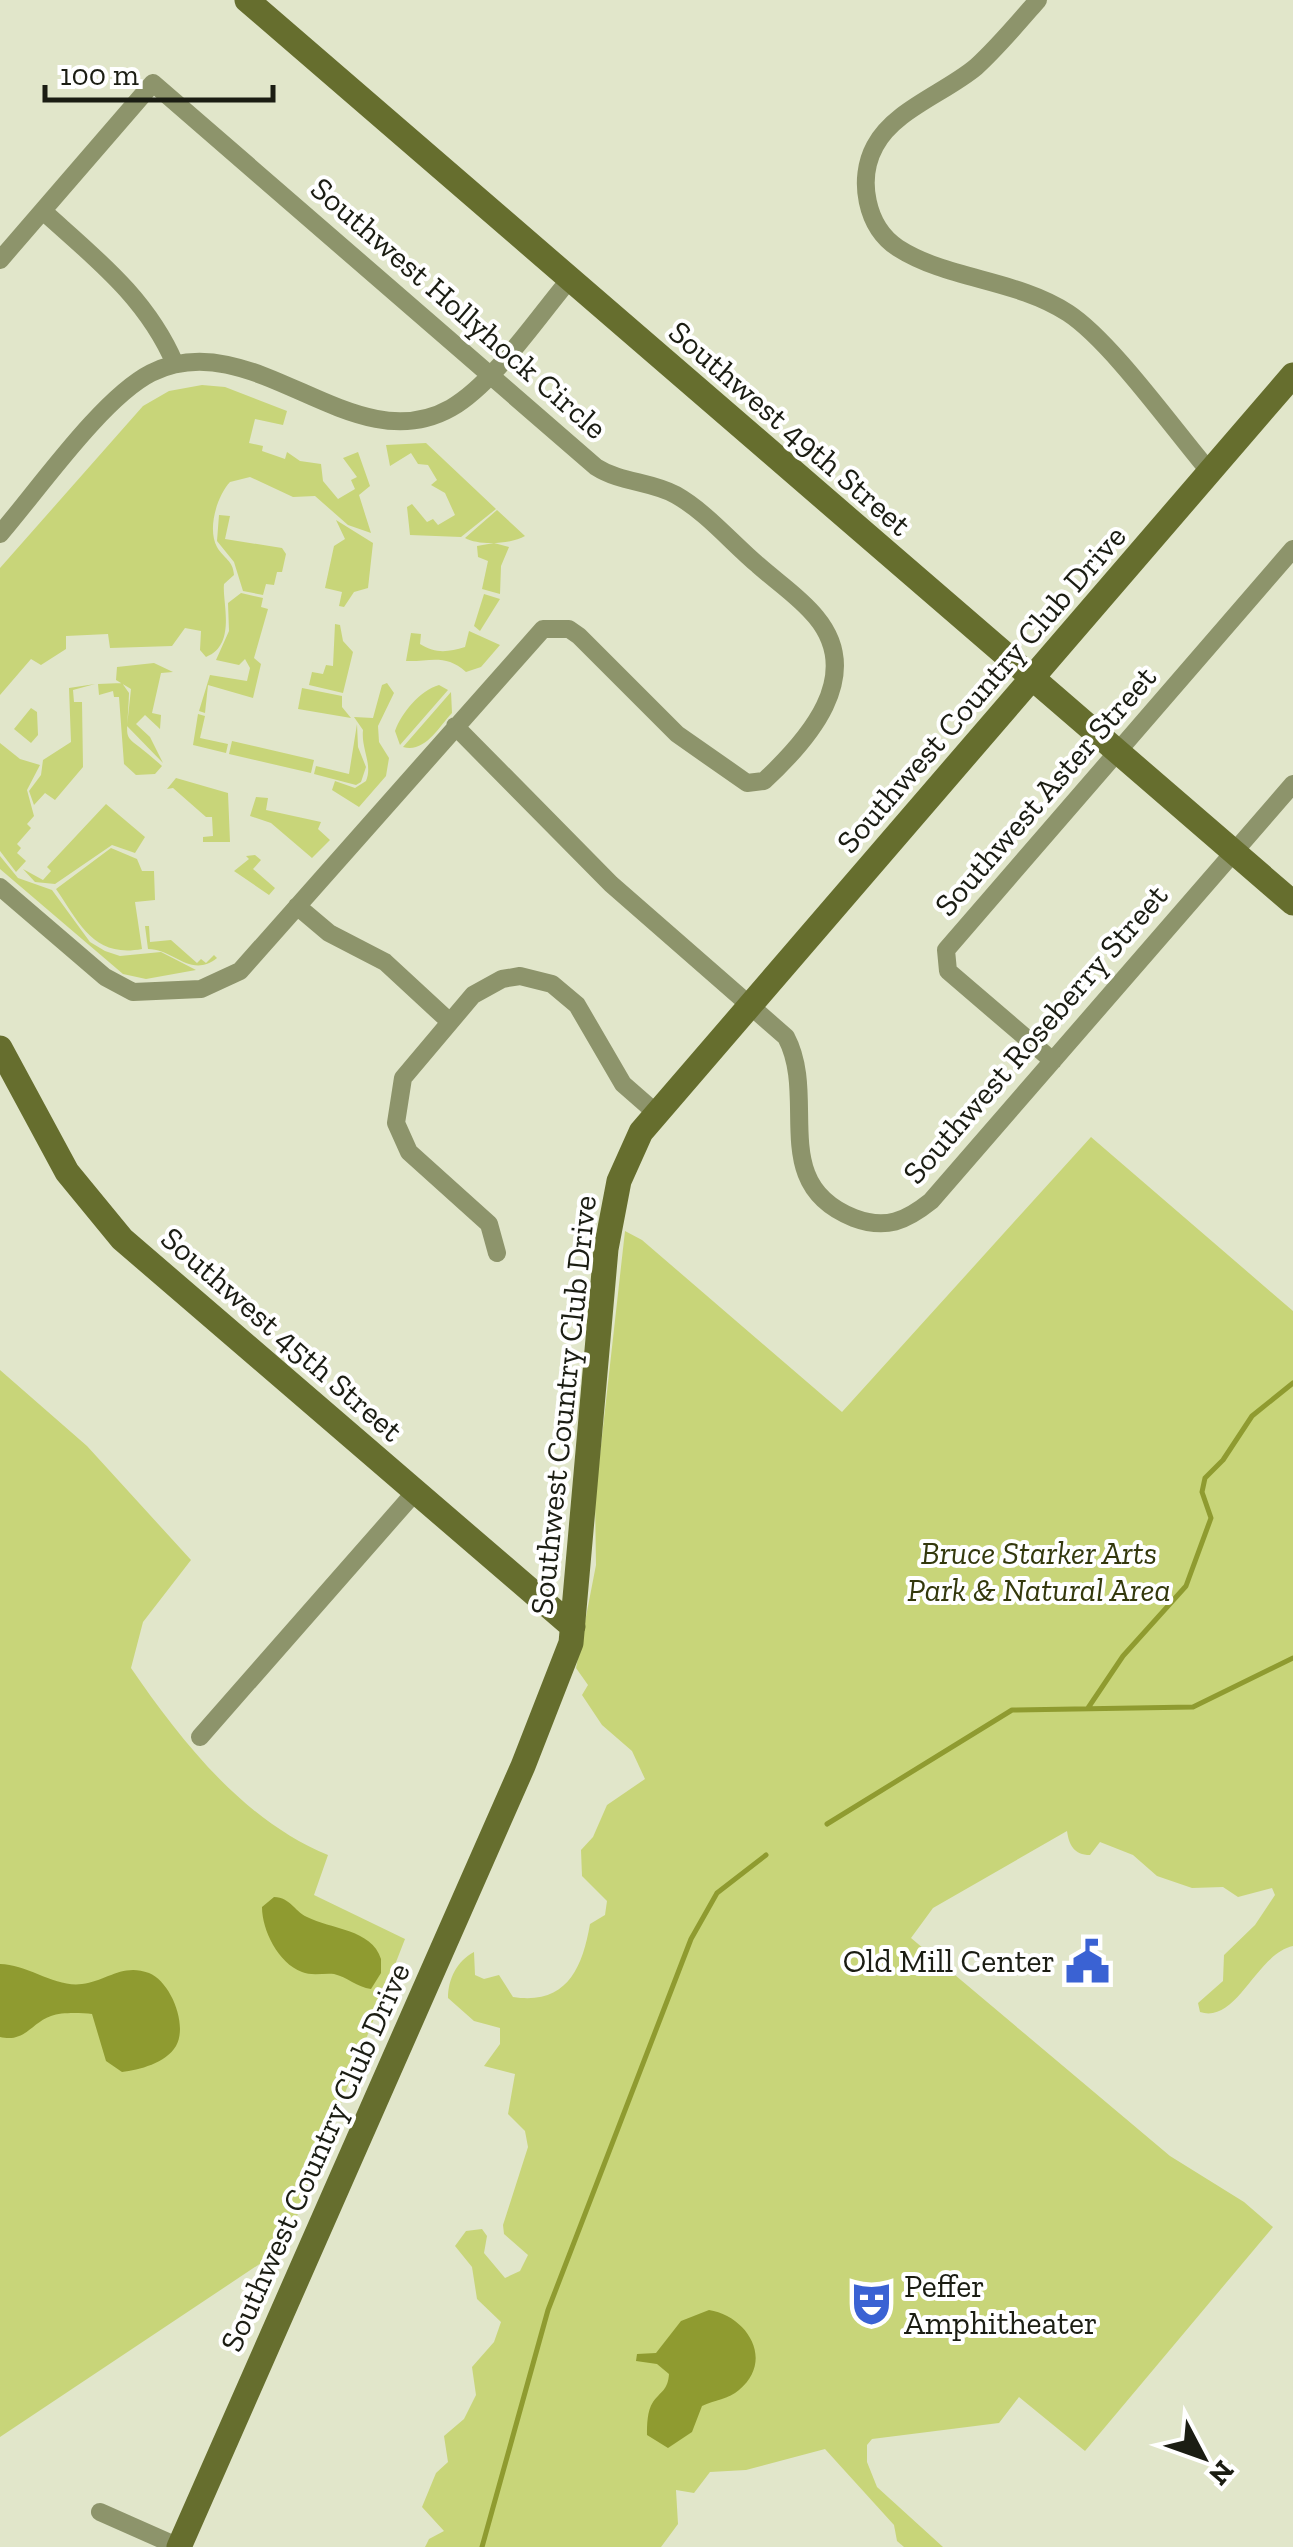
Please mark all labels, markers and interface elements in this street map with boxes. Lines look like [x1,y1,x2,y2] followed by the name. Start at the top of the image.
[45,40,272,102] scale bar
[60,57,139,93] text: 100 m
[303,169,615,447] street label: Southwest Hollyhock Circle
[661,313,919,544] street label: Southwest 49th Street
[828,518,1134,860] street label: Southwest Country Club Drive
[926,658,1164,924] street label: Southwest Aster Street
[895,877,1175,1191] street label: Southwest Roseberry Street
[522,1194,604,1616] street label: Southwest Country Club Drive
[153,1219,411,1449] street label: Southwest 45th Street
[907,1534,1171,1609] park label: Bruce Starker Arts Park & Natural Area
[1064,1937,1112,1985] public building icon: Old Mill Center
[843,1942,1055,1980] place label: Old Mill Center
[212,1957,418,2357] street label: Southwest Country Club Drive
[904,2267,1097,2342] place label: Peffer Amphitheater
[847,2280,895,2328] theatre icon: Peffer Amphitheater
[1153,2407,1253,2507] north arrow
[1202,2454,1241,2492] text: N

